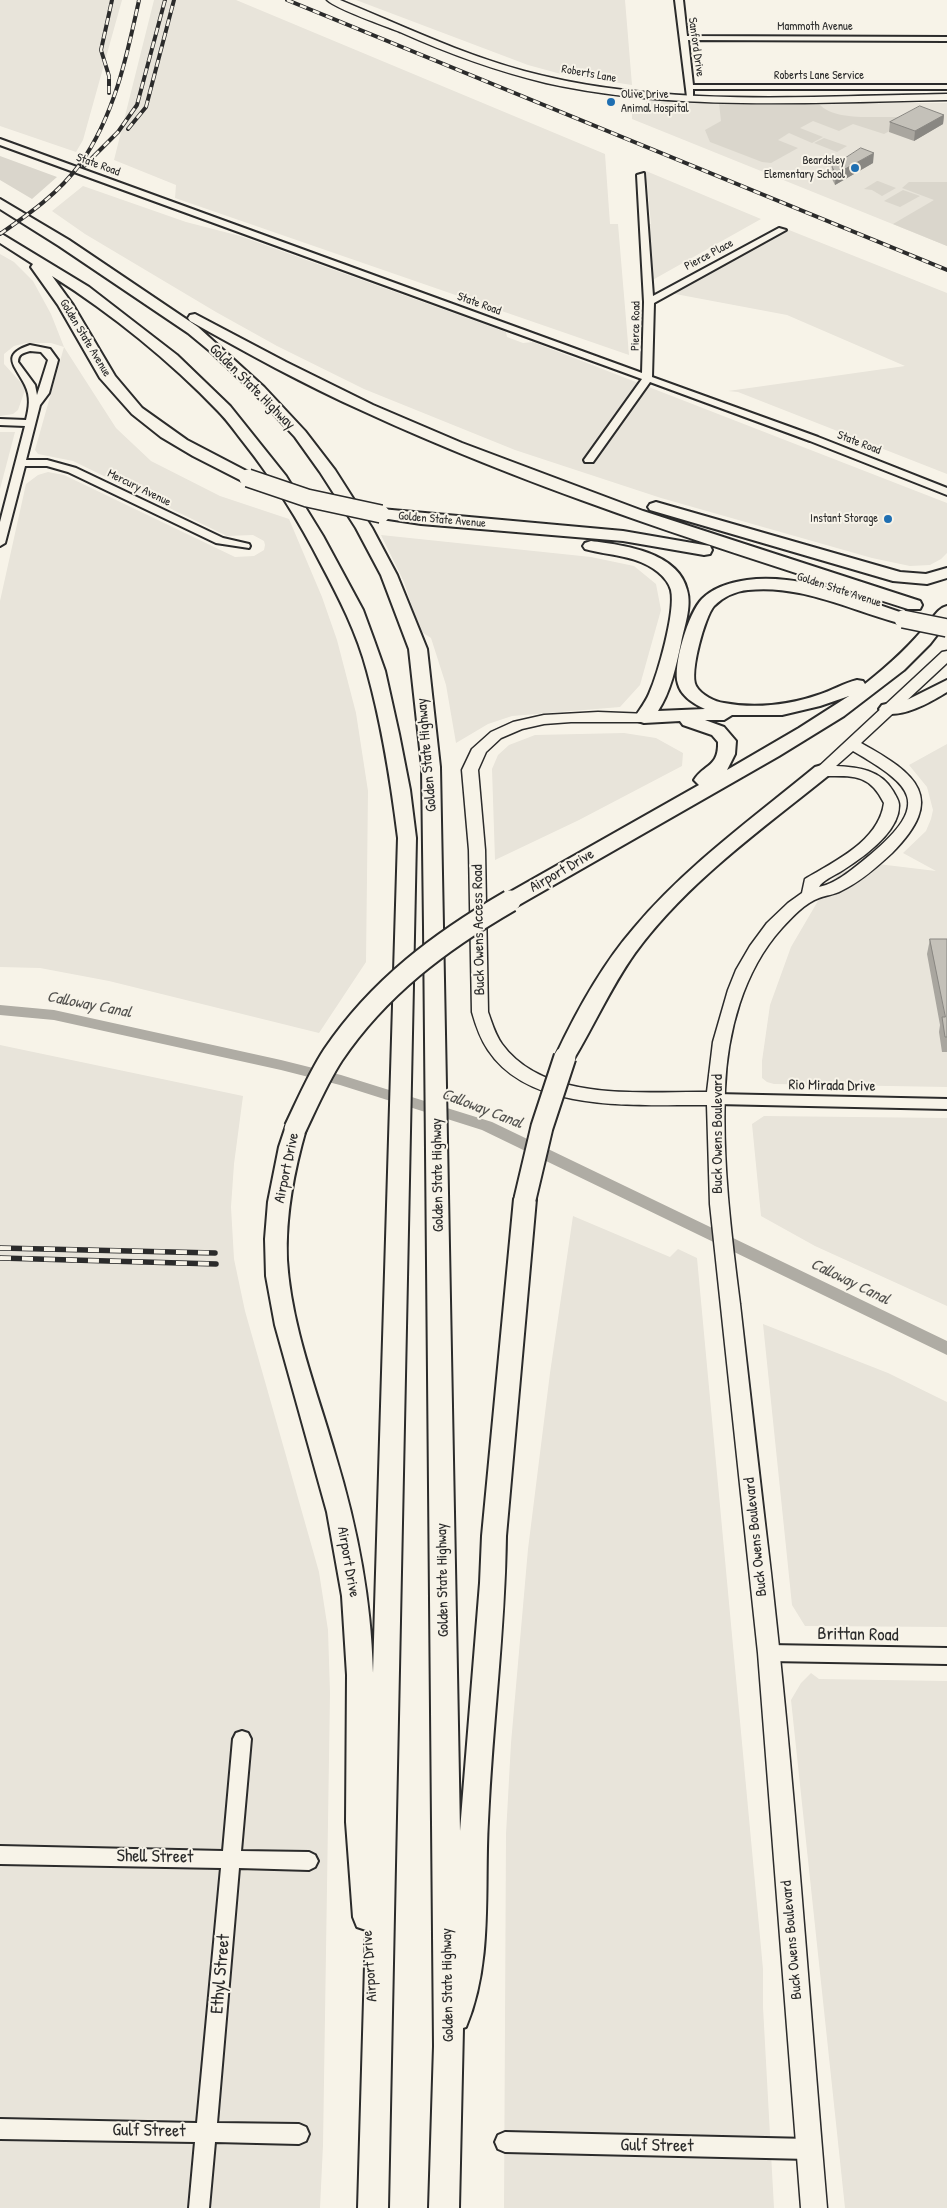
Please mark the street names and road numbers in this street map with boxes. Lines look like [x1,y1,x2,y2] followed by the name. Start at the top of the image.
[685,17,707,77] street label: Sanford Drive
[777,20,853,34] street label: Mammoth Avenue
[560,62,618,86] street label: Roberts Lane
[774,69,864,83] street label: Roberts Lane Service
[74,150,122,180] street label: State Road
[682,236,736,274] street label: Pierce Place
[455,289,503,319] street label: State Road
[56,297,114,379] street label: Golden State Avenue
[628,301,644,351] street label: Pierce Road
[205,340,299,434] street label: Golden State Highway
[835,428,883,458] street label: State Road
[105,466,173,510] street label: Mercury Avenue
[398,509,486,531] street label: Golden State Avenue
[795,570,883,610] street label: Golden State Avenue
[413,697,441,813] street label: Golden State Highway
[527,845,597,897] street label: Airport Drive
[469,864,489,996] street label: Buck Owens Access Road
[709,1074,727,1194] street label: Buck Owens Boulevard
[788,1076,876,1096] street label: Rio Mirada Drive
[428,1118,448,1232] street label: Golden State Highway
[271,1131,303,1205] street label: Airport Drive
[741,1477,771,1597] street label: Buck Owens Boulevard
[433,1523,453,1637] street label: Golden State Highway
[333,1525,363,1599] street label: Airport Drive
[817,1623,899,1647] street label: Brittan Road
[116,1846,194,1868] street label: Shell Street
[778,1880,806,2000] street label: Buck Owens Boulevard
[438,1928,458,2042] street label: Golden State Highway
[359,1930,381,2002] street label: Airport Drive
[207,1933,235,2015] street label: Ethyl Street
[112,2120,186,2142] street label: Gulf Street
[620,2135,694,2157] street label: Gulf Street

